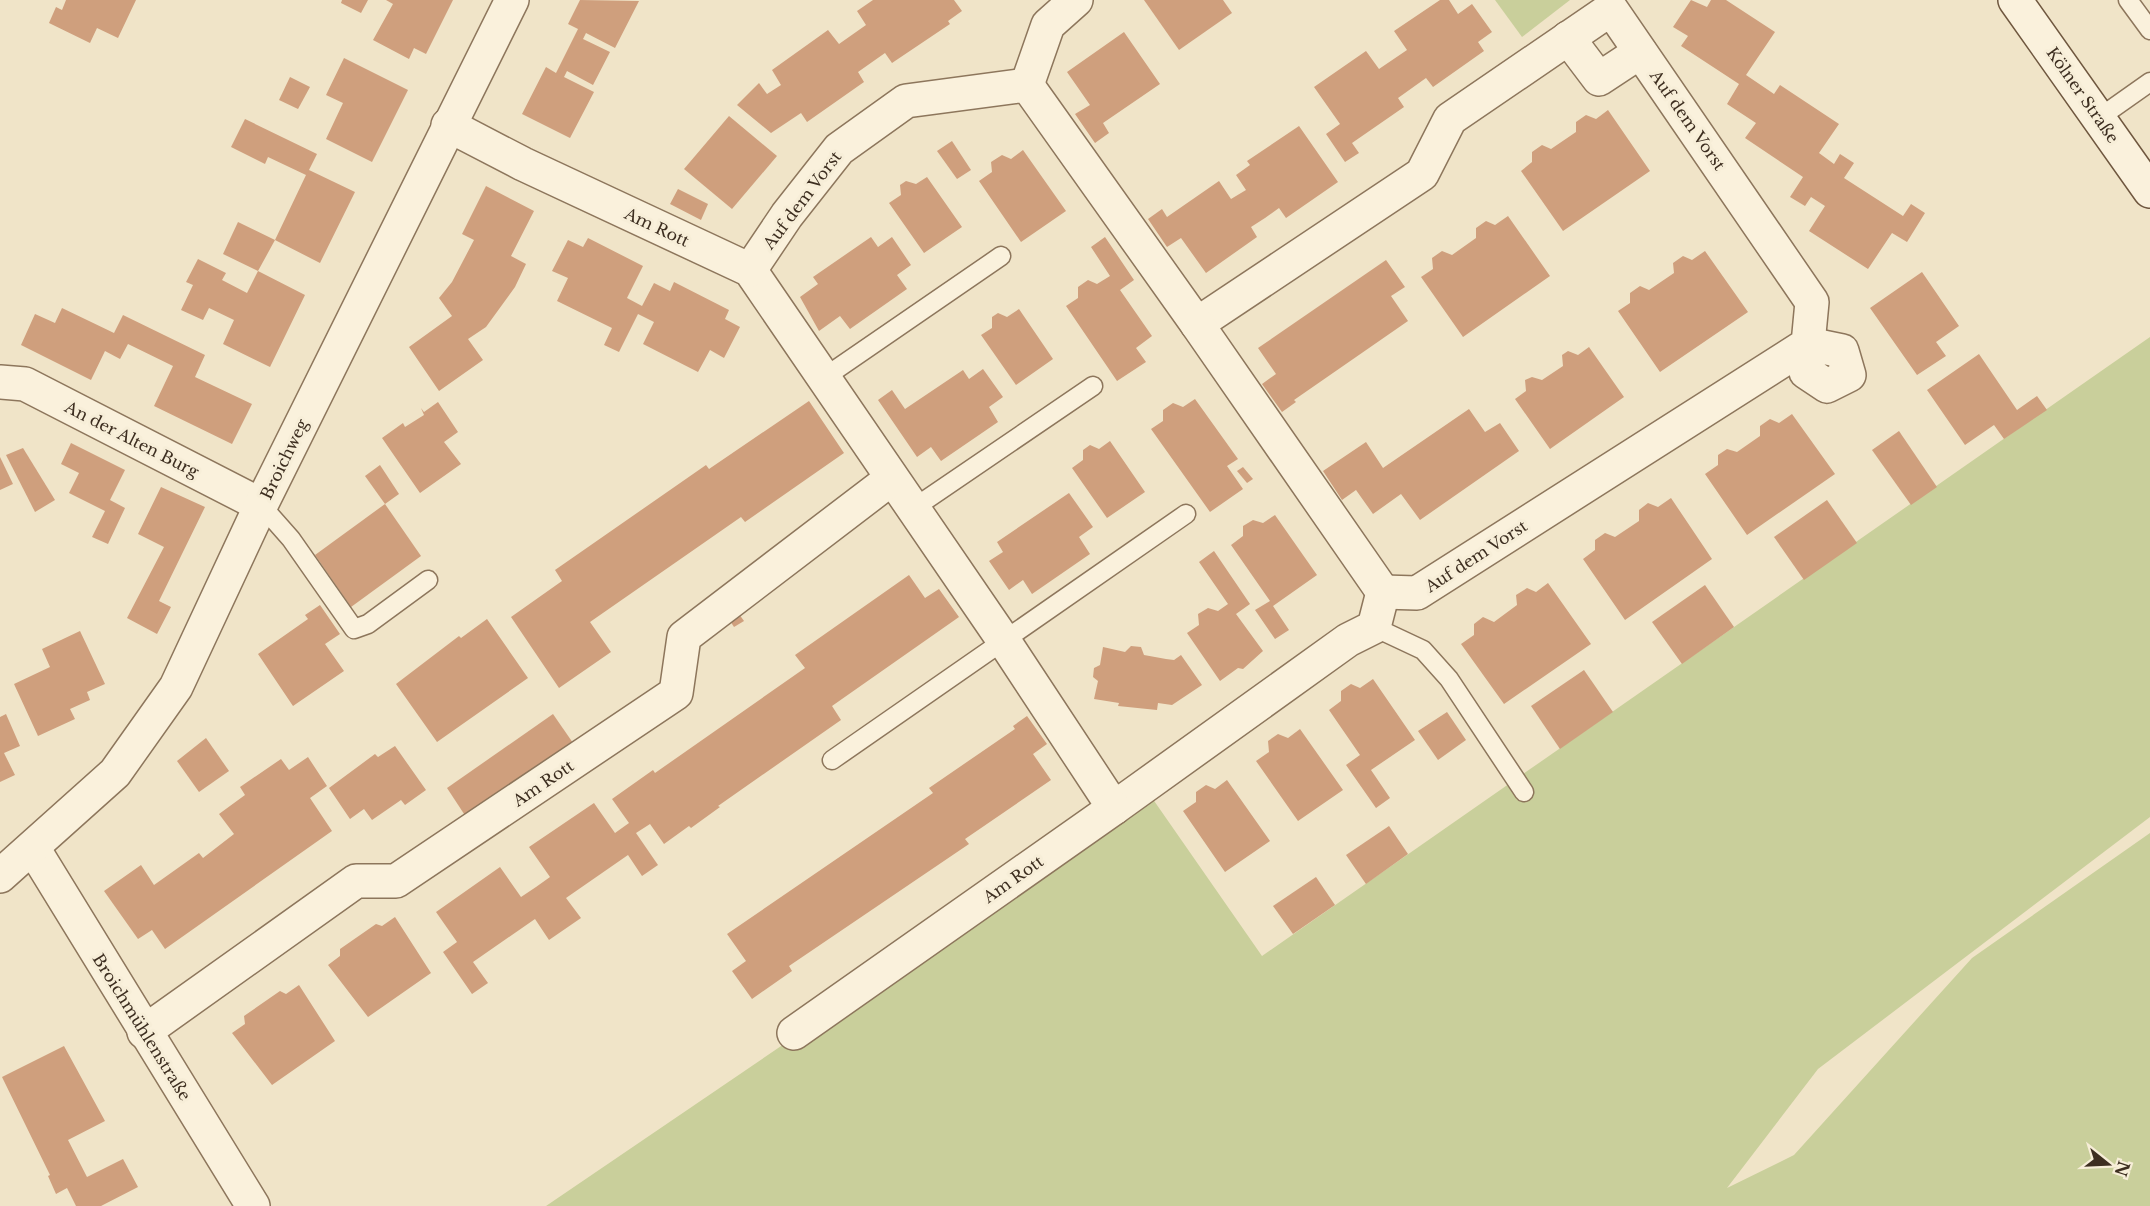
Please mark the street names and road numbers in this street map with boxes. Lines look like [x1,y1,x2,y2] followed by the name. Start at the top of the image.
[2043,43,2123,147] street label: Kölner Straße
[1645,65,1730,174] street label: Auf dem Vorst
[758,147,845,254] street label: Auf dem Vorst
[621,203,693,251] street label: Am Rott
[61,396,203,482] street label: An der Alten Burg
[256,415,312,502] street label: Broichweg
[1420,516,1531,597] street label: Auf dem Vorst
[508,755,577,811] street label: Am Rott
[978,851,1047,908] street label: Am Rott
[89,950,195,1104] street label: Broichmühlenstraße

